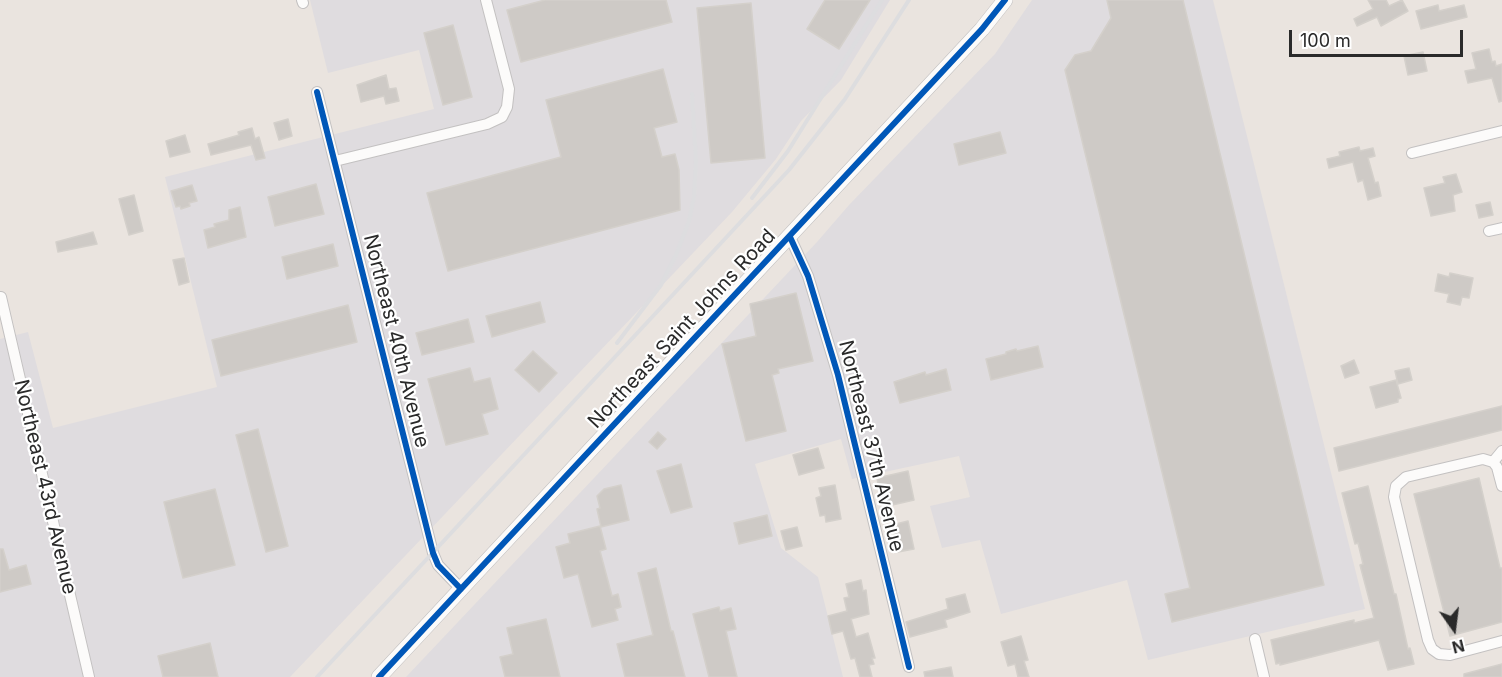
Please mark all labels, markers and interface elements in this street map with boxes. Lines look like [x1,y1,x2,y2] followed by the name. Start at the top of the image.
[1292,18,1466,56] scale bar
[1300,30,1351,51] text: 100 m
[583,224,781,434] street label: Northeast Saint Johns Road
[358,232,434,450] street label: Northeast 40th Avenue
[833,338,909,554] street label: Northeast 37th Avenue
[9,377,81,597] street label: Northeast 43rd Avenue
[1424,599,1484,659] north arrow
[1450,635,1467,658] text: N

